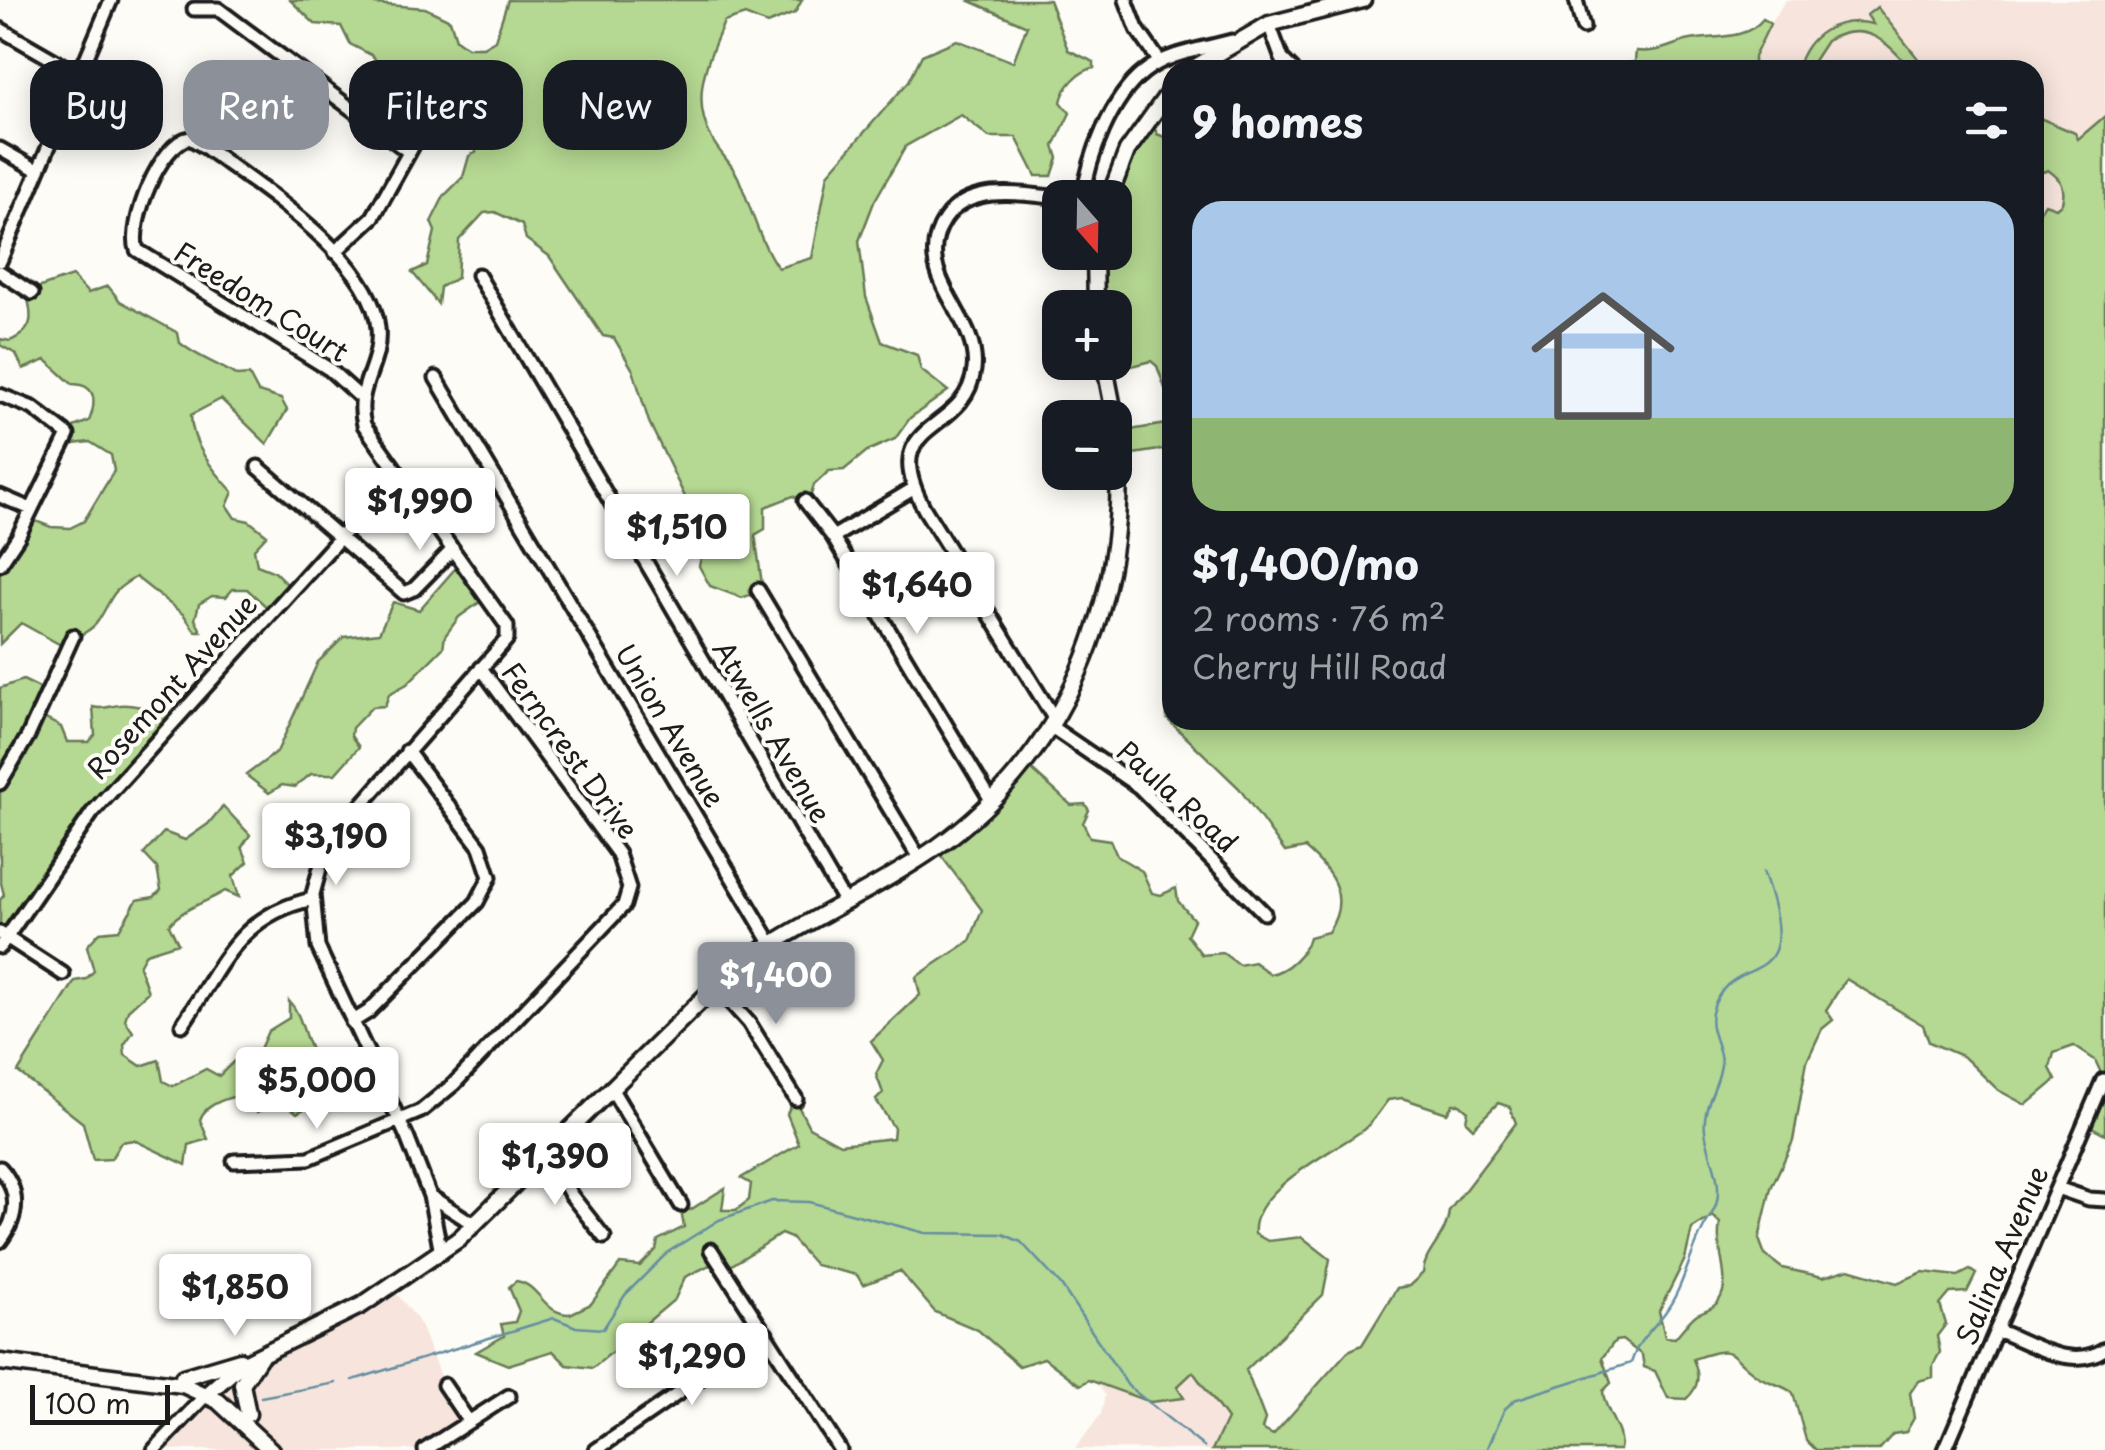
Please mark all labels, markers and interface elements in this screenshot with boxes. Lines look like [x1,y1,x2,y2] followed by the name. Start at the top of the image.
[30,60,163,150] chip: Buy
[183,60,329,150] chip: Rent
[349,60,523,150] chip: Filters
[543,60,687,150] chip: New
[1192,89,1363,152] text: 9 homes
[1959,93,2014,148] icon: filters
[1042,180,1132,270] north arrow
[1042,180,1132,490] map controls
[166,230,358,372] street label: Freedom Court
[1513,266,1693,446] icon: home
[1042,290,1132,380] button: +
[1042,400,1132,490] button: −
[339,468,501,553] pin: $1,990
[367,476,473,524] text: $1,990
[596,494,758,579] pin: $1,510
[627,502,727,550] text: $1,510
[1192,531,1419,594] text: $1,400/mo
[836,552,998,637] pin: $1,640
[861,560,973,608] text: $1,640
[76,583,266,789] street label: Rosemont Avenue
[1192,594,1446,642] text: 2 rooms · 76 m²
[703,631,843,831] street label: Atwells Avenue
[605,635,737,815] street label: Union Avenue
[1192,642,1447,690] text: Cherry Hill Road
[492,652,650,848] street label: Ferncrest Drive
[1108,730,1248,862] street label: Paula Road
[255,803,417,888] pin: $3,190
[284,811,388,859] text: $3,190
[695,942,857,1027] pin: $1,400
[720,950,832,998] text: $1,400
[236,1047,398,1132] pin: $5,000
[258,1055,376,1103] text: $5,000
[474,1123,636,1208] pin: $1,390
[501,1131,609,1179] text: $1,390
[1944,1159,2058,1351] street label: Salina Avenue
[154,1254,316,1339] pin: $1,850
[181,1262,289,1310] text: $1,850
[611,1323,773,1408] pin: $1,290
[638,1331,746,1379] text: $1,290
[30,1380,170,1424] scale bar
[45,1381,131,1424] text: 100 m

